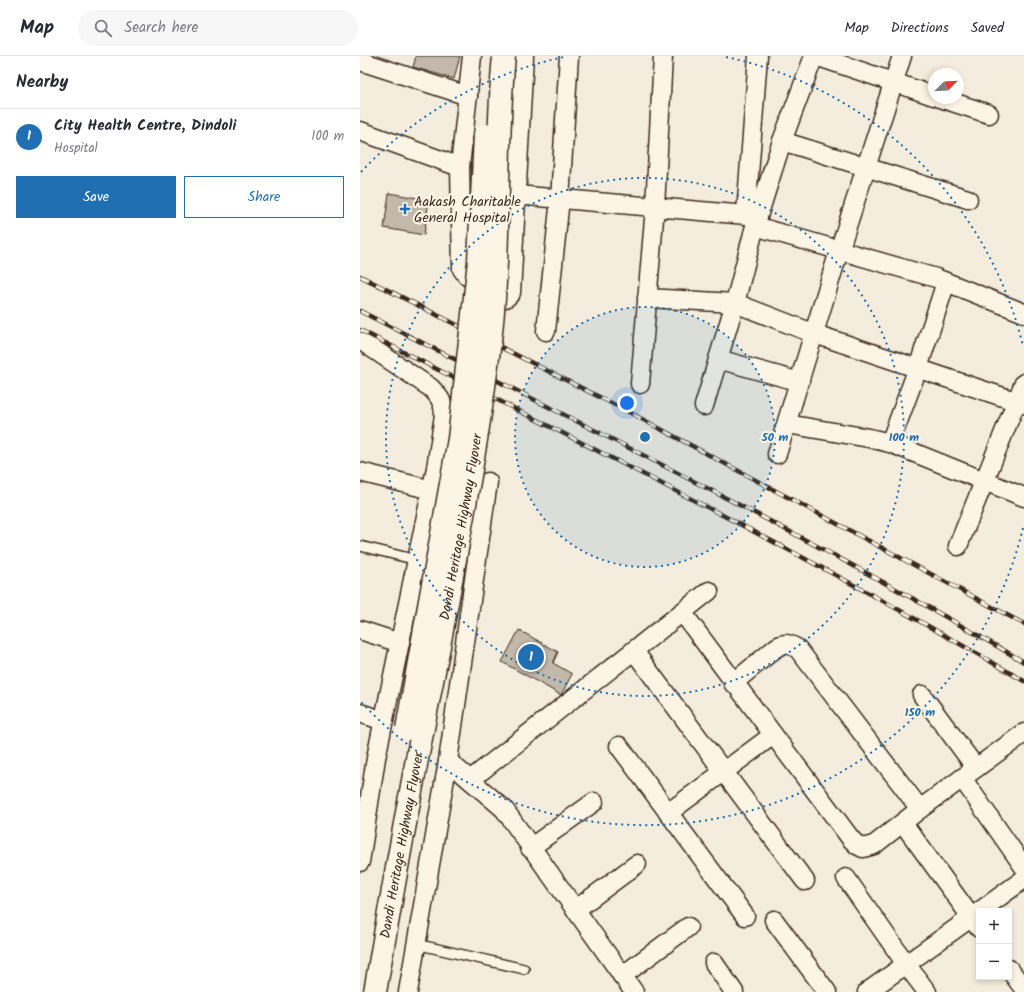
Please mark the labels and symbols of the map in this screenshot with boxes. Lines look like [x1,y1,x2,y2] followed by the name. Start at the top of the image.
[928,68,964,104] north arrow
[414,191,521,229] place label: Aakash Charitable General Hospital
[399,203,411,215] marker: Aakash Charitable General Hospital
[617,393,637,413] your location
[761,428,789,447] text: 50 m
[889,428,919,447] text: 100 m
[638,430,652,444] centre of rings
[434,431,489,622] street label: Dandi Heritage Highway Flyover
[518,642,544,672] pin: 1
[905,703,935,722] text: 150 m
[375,749,430,940] street label: Dandi Heritage Highway Flyover

